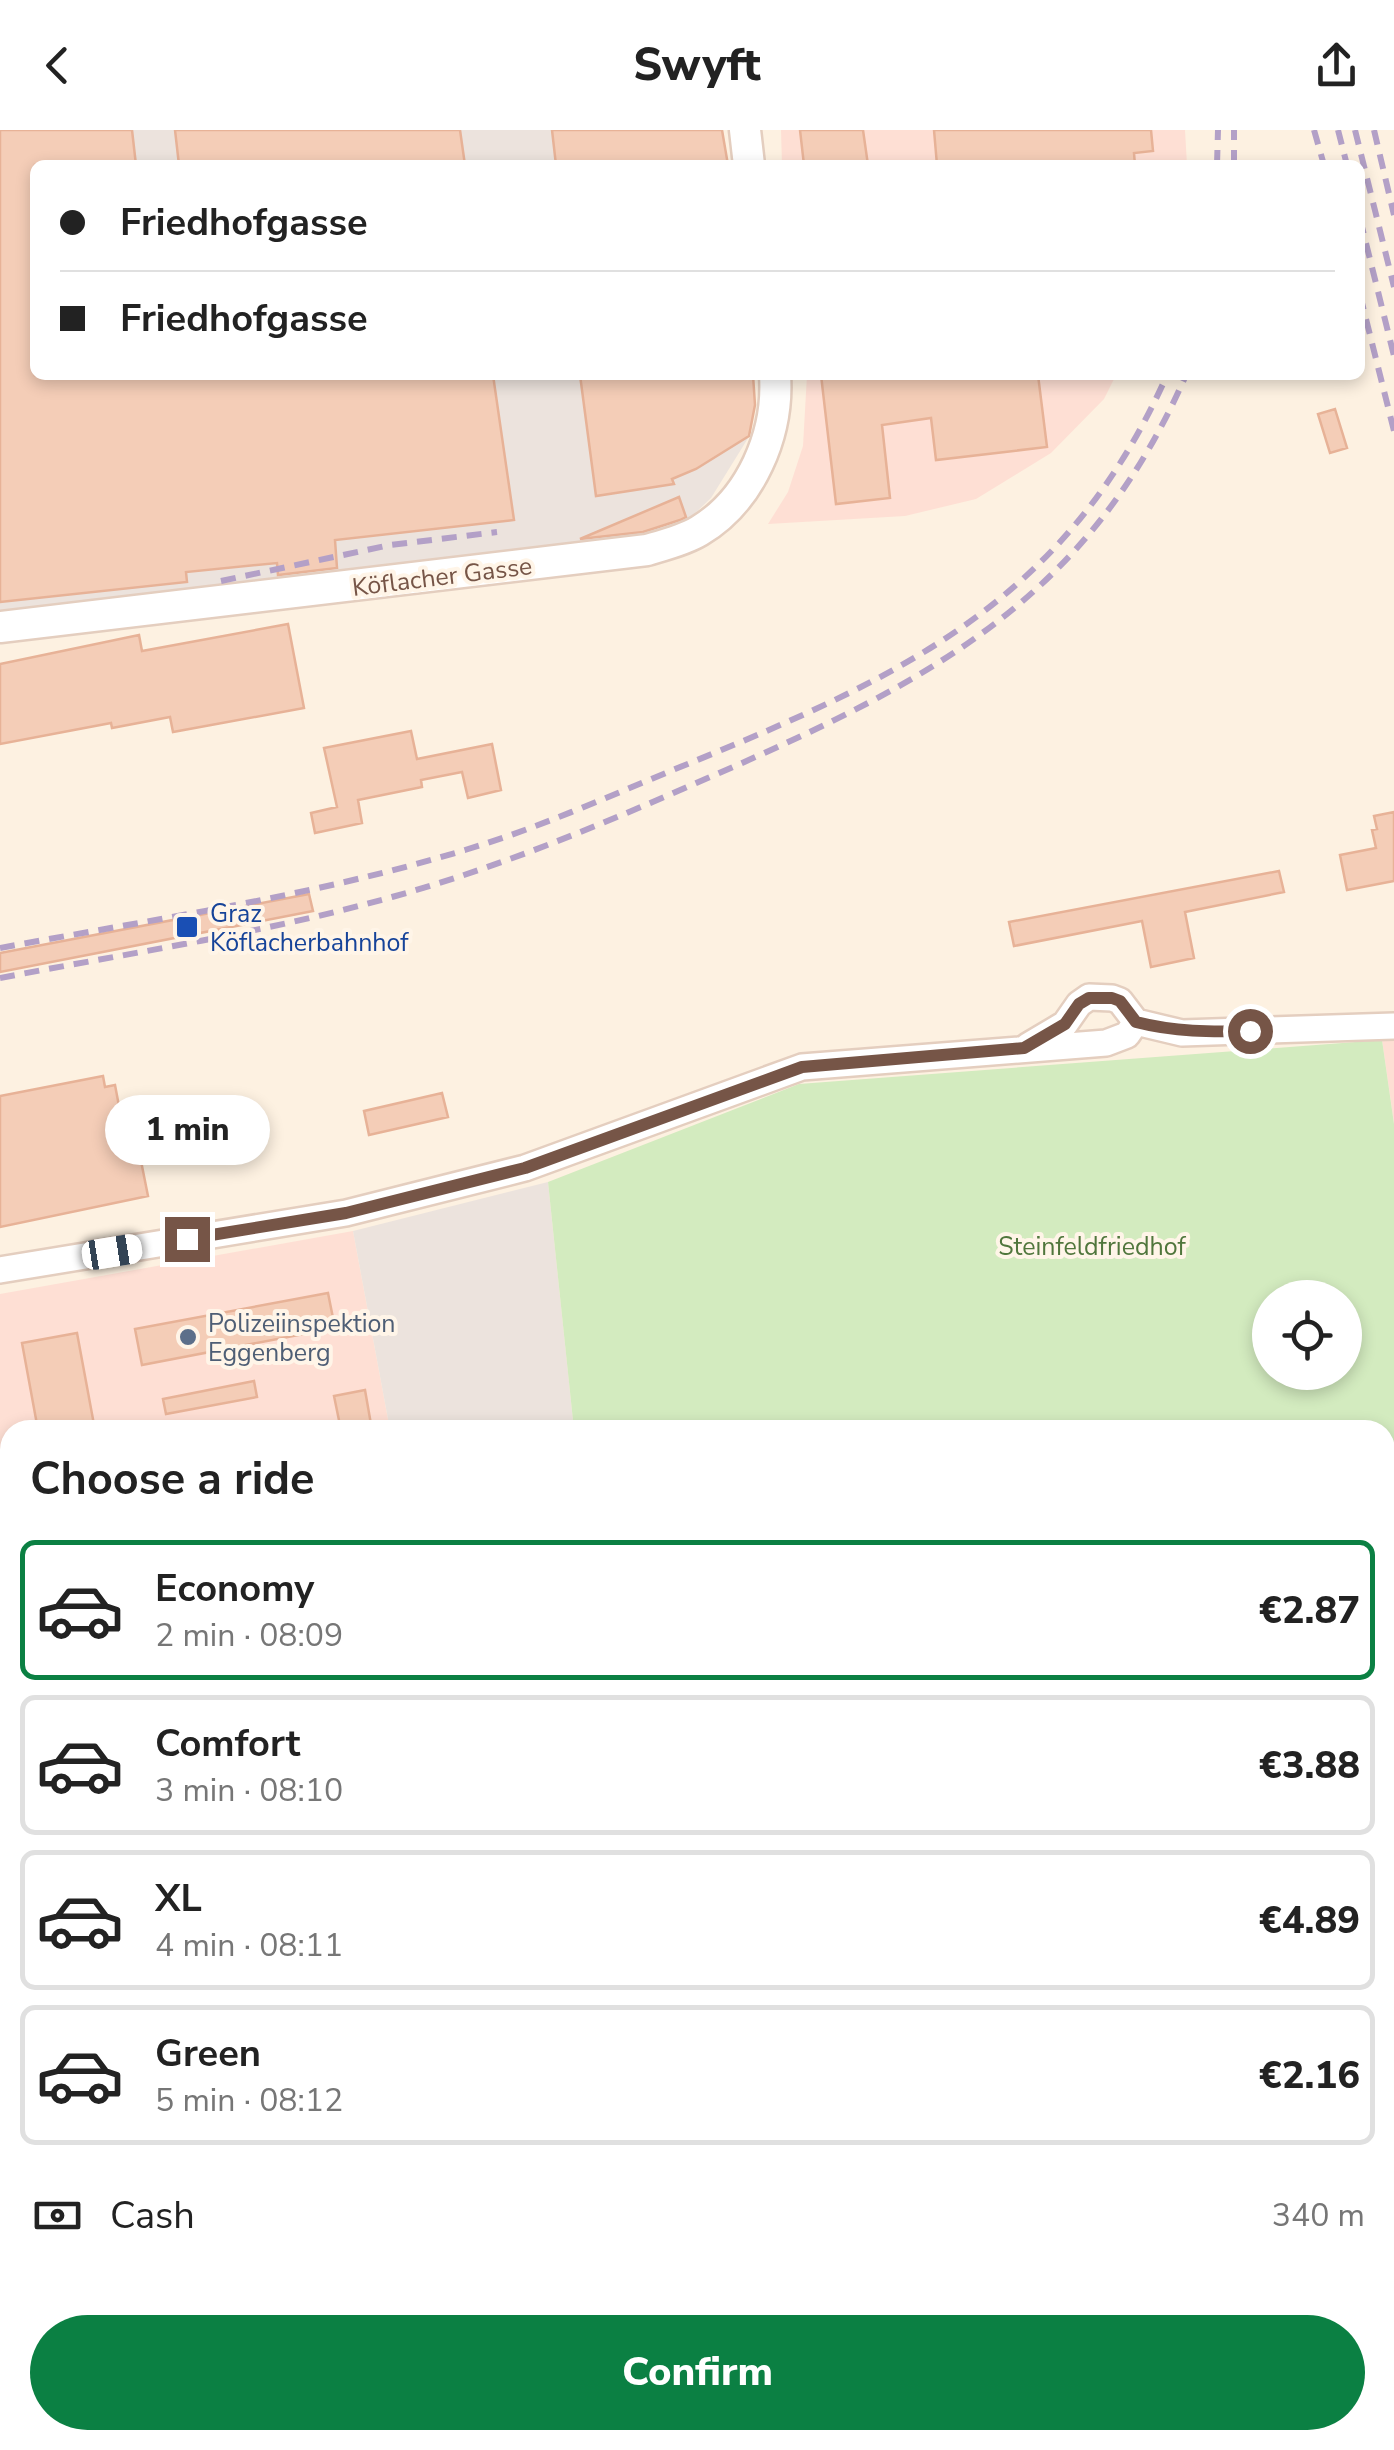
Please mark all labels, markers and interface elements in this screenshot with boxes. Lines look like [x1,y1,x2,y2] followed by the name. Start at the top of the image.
[633,35,761,96] text: Swyft
[30,38,85,93] icon: back
[1309,38,1364,93] icon: share
[120,197,368,248] text: Friedhofgasse
[120,293,368,344] text: Friedhofgasse
[350,549,534,605] street label: Köflacher Gasse
[210,897,409,960] place label: Graz Köflacherbahnhof
[174,914,200,940] marker: Graz Köflacherbahnhof
[1228,1009,1273,1054] route start
[104,1094,270,1164] callout: 1 min
[145,1108,230,1151] text: 1 min
[165,1217,210,1262] route end
[998,1230,1186,1264] park label: Steinfeldfriedhof
[80,1232,144,1272] car
[1252,1280,1362,1390] map controls
[1252,1280,1362,1390] button: locate
[208,1307,396,1370] place label: Polizeiinspektion Eggenberg
[177,1326,199,1348] marker: Polizeiinspektion Eggenberg
[30,1449,315,1510] text: Choose a ride
[155,1563,314,1614] text: Economy
[35,1565,125,1655] icon: car
[1259,1585,1360,1636] text: €2.87
[155,1614,343,1657] text: 2 min · 08:09
[155,1718,300,1769] text: Comfort
[35,1720,125,1810] icon: car
[1259,1740,1360,1791] text: €3.88
[155,1769,343,1812] text: 3 min · 08:10
[155,1873,202,1924] text: XL
[35,1875,125,1965] icon: car
[1259,1895,1360,1946] text: €4.89
[155,1924,343,1967] text: 4 min · 08:11
[155,2028,261,2079] text: Green
[35,2030,125,2120] icon: car
[1259,2050,1360,2101] text: €2.16
[155,2079,343,2122] text: 5 min · 08:12
[30,2188,85,2243] icon: cash
[110,2190,195,2241] text: Cash
[1272,2194,1365,2237] text: 340 m
[30,2315,1365,2430] button: Confirm

